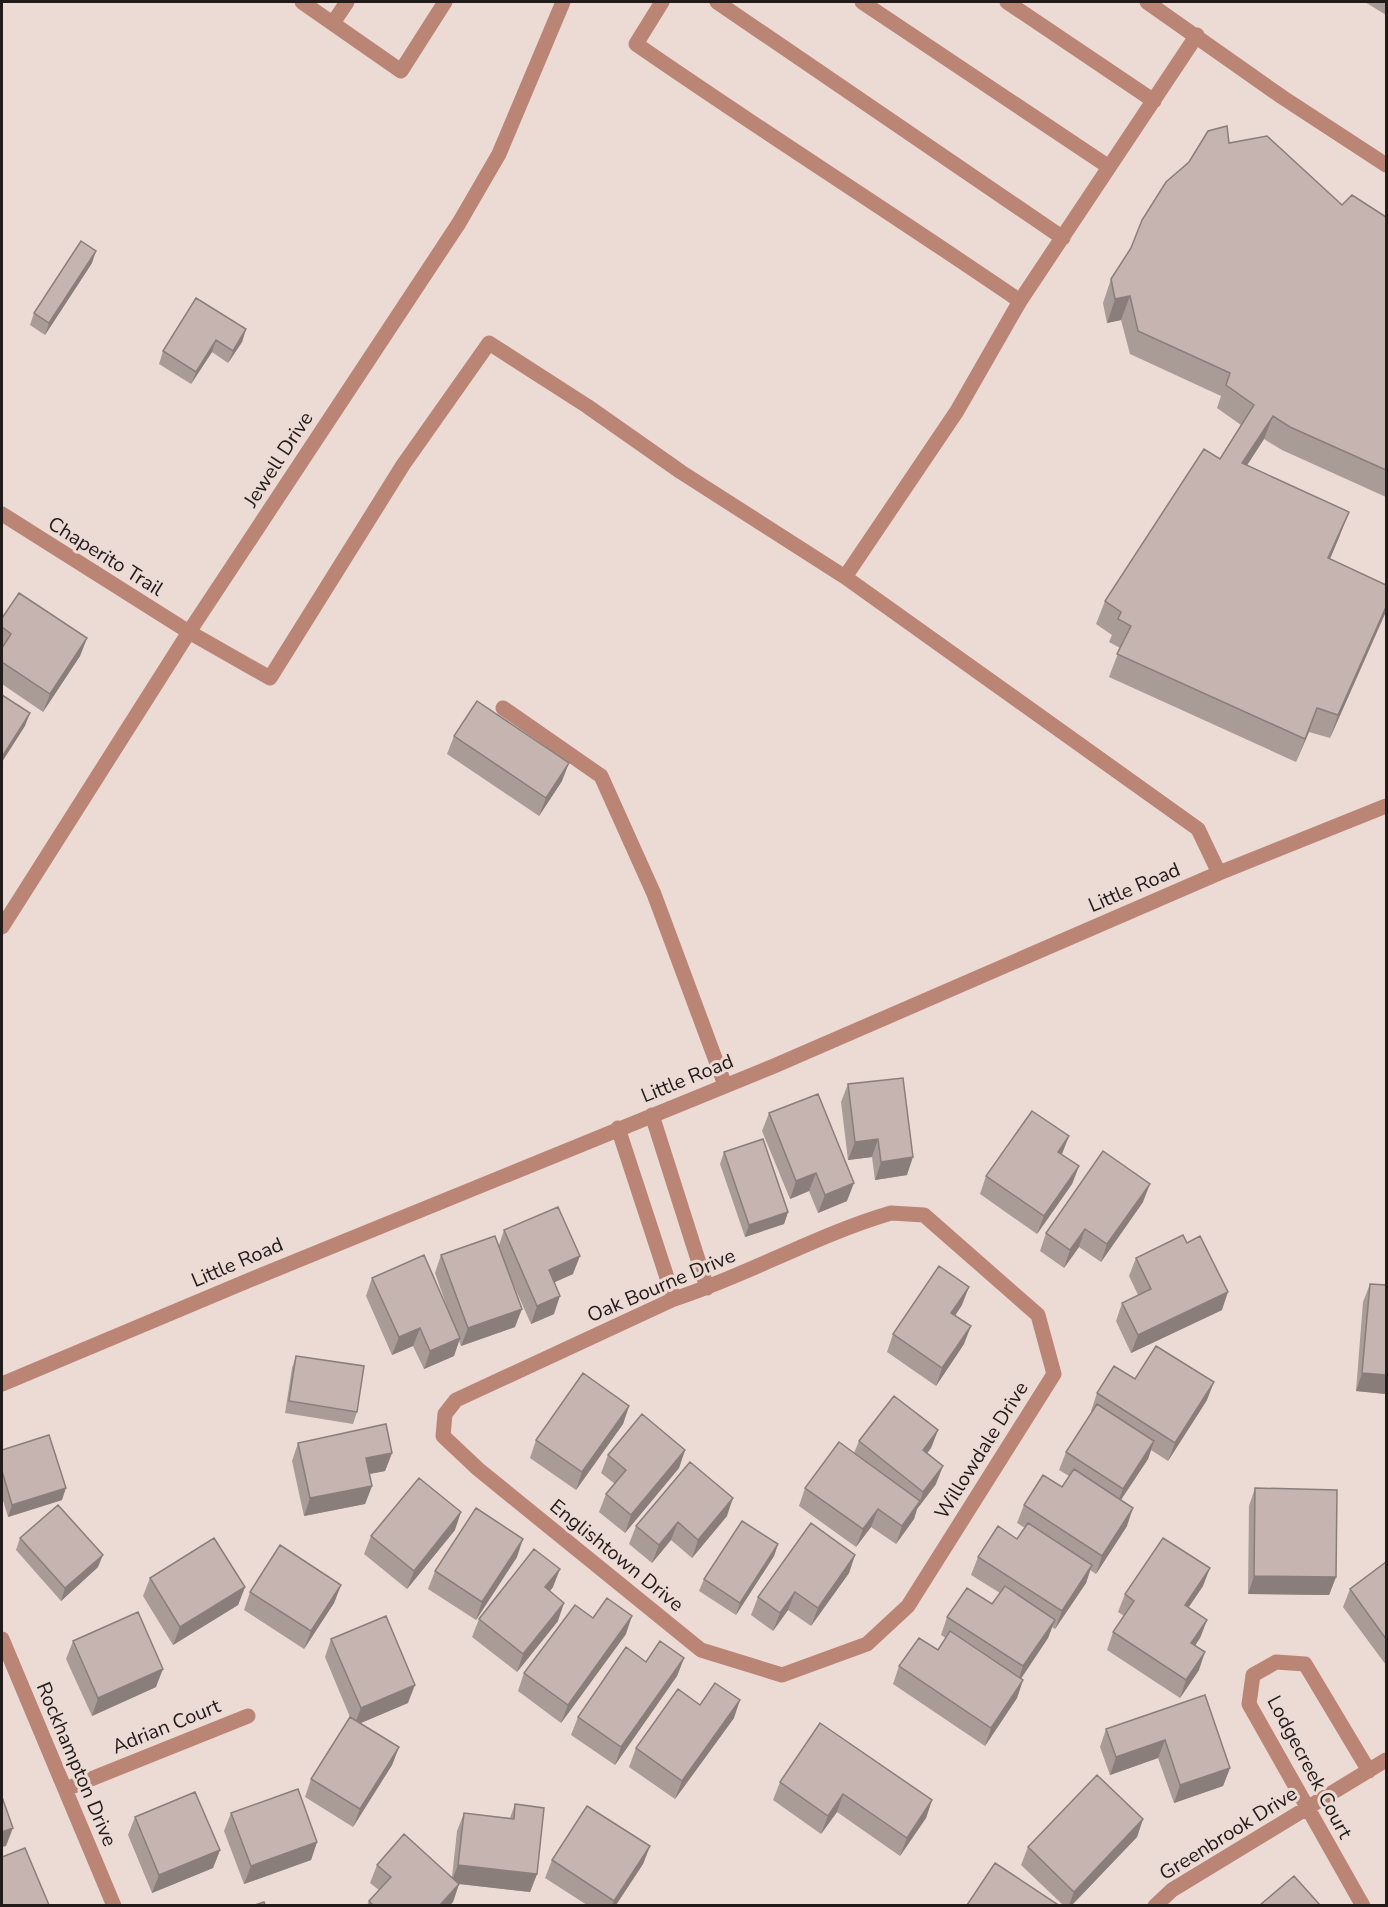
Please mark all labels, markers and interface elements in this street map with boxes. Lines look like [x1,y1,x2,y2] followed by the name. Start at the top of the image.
[237,406,319,513] street label: Jewell Drive
[43,510,169,603] street label: Chaperito Trail
[1084,856,1184,919] street label: Little Road
[637,1048,737,1109] street label: Little Road
[187,1231,287,1294] street label: Little Road
[583,1242,740,1329] street label: Oak Bourne Drive
[928,1376,1035,1524] street label: Willowdale Drive
[544,1493,689,1618] street label: Englishtown Drive
[30,1678,123,1851] street label: Rockhampton Drive
[1260,1691,1359,1844] street label: Lodgecreek Court
[108,1692,225,1760] street label: Adrian Court
[1154,1780,1302,1887] street label: Greenbrook Drive

